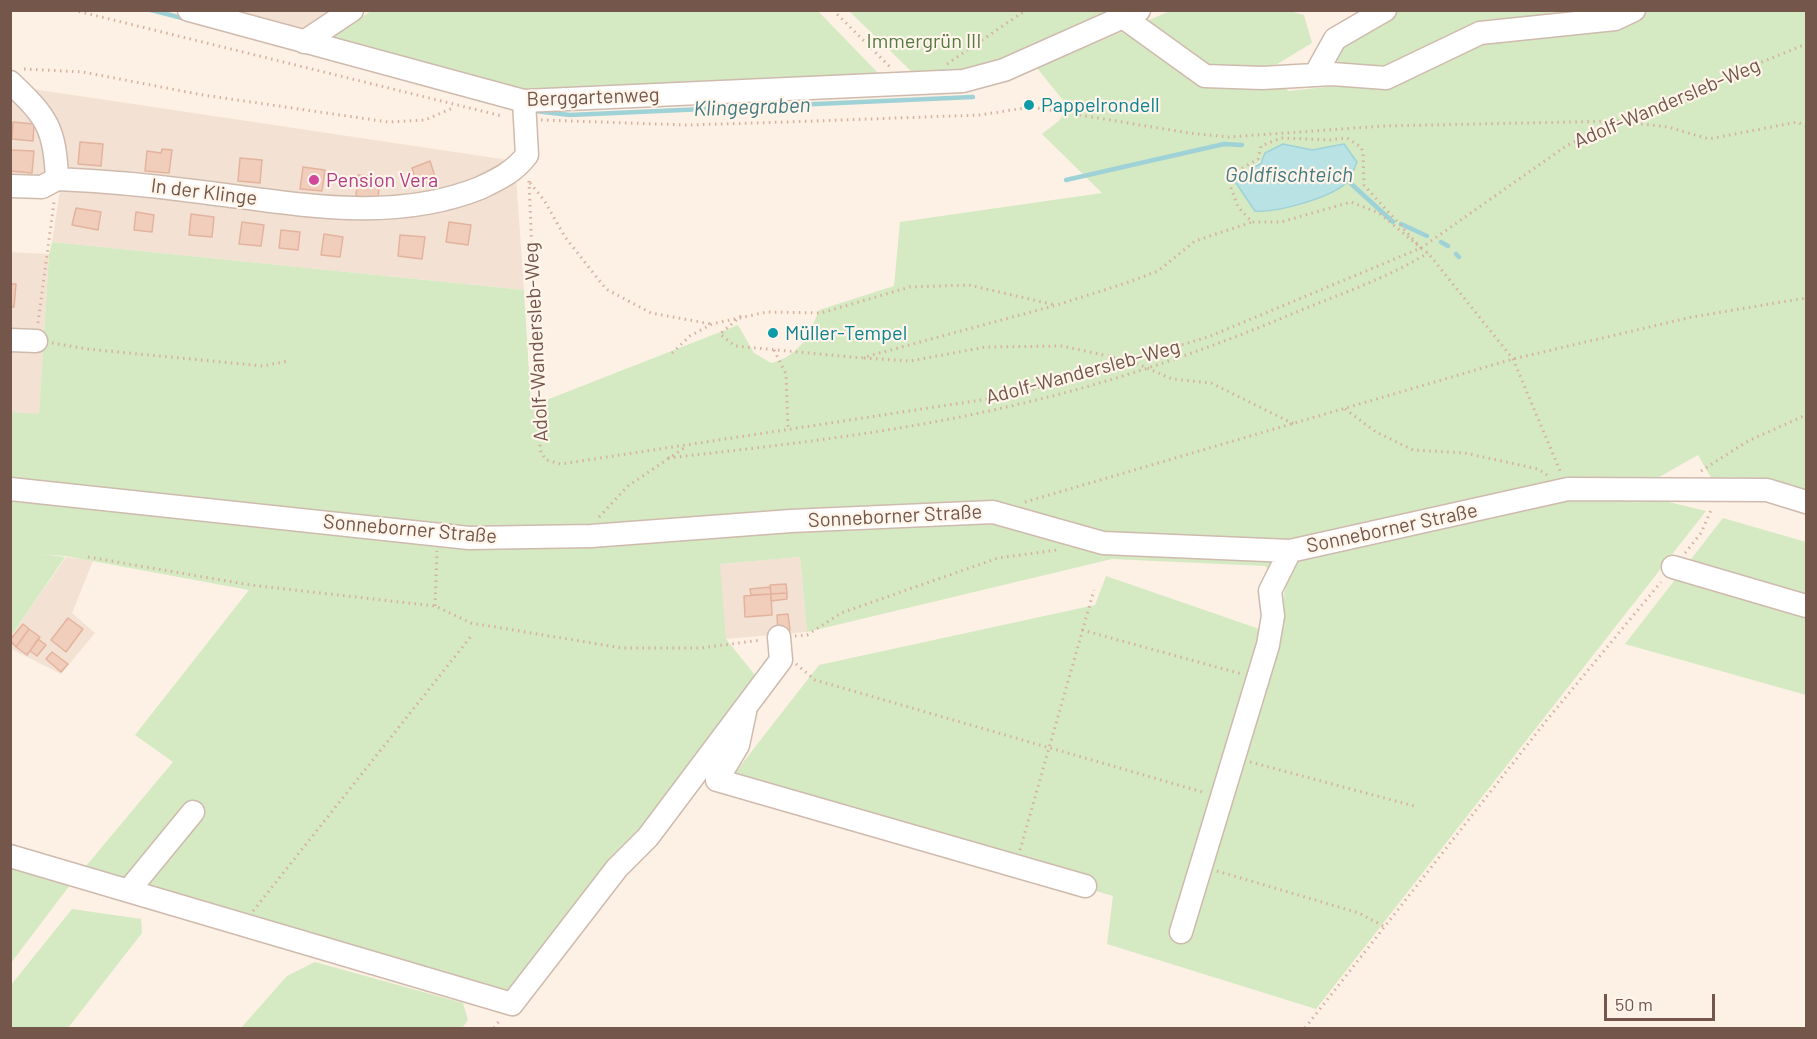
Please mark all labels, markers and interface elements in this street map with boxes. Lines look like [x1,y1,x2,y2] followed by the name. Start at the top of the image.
[867,29,981,53] park label: Immergrün III
[1570,53,1764,153] street label: Adolf-Wandersleb-Weg
[526,83,660,111] street label: Berggartenweg
[693,92,811,122] water label: Klingegraben
[1041,93,1160,117] place label: Pappelrondell
[1022,98,1036,112] marker: Pappelrondell
[1225,162,1353,188] water label: Goldfischteich
[326,168,438,192] place label: Pension Vera
[307,173,321,187] marker: Pension Vera
[149,174,259,210] street label: In der Klinge
[519,241,553,443] street label: Adolf-Wandersleb-Weg
[785,321,907,345] place label: Müller-Tempel
[766,326,780,340] marker: Müller-Tempel
[983,335,1183,409] street label: Adolf-Wandersleb-Weg
[1304,498,1480,558] street label: Sonneborner Straße
[807,499,983,533] street label: Sonneborner Straße
[322,509,498,549] street label: Sonneborner Straße
[1607,982,1718,1020] scale bar
[1615,993,1653,1015] text: 50 m

